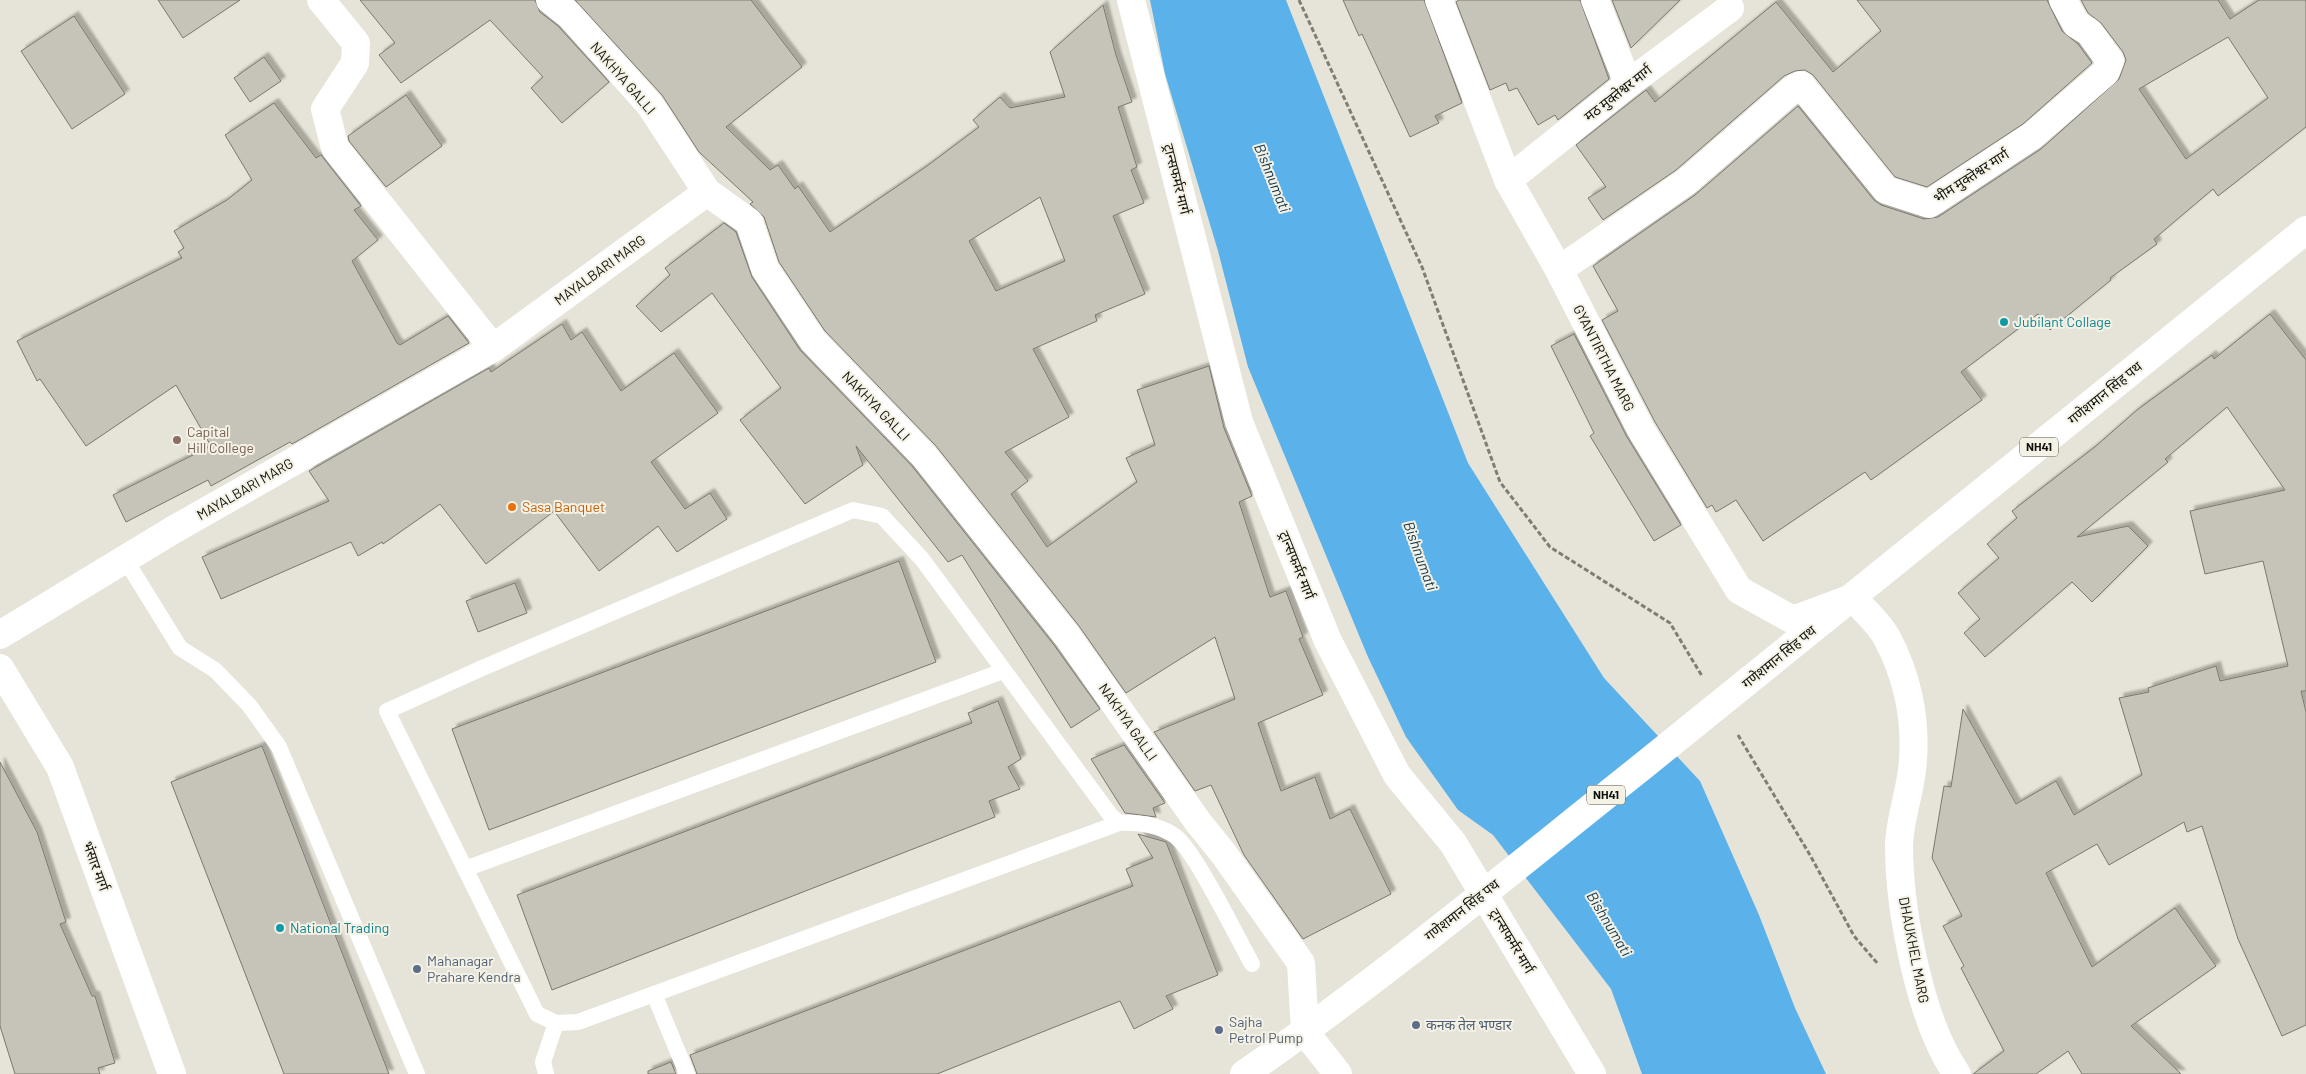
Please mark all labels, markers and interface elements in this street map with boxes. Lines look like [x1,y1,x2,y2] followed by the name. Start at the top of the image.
[587,38,659,117] street label: NAKHYA GALLI
[1580,60,1657,126] street label: मठ मुक्तेश्वर मार्ग
[1251,141,1295,215] water label: Bishnumati
[1160,142,1195,217] street label: ट्रान्सफर्मर मार्ग
[1930,144,2014,208] street label: भीम मुक्तेश्वर मार्ग
[551,231,649,308] street label: MAYALBARI MARG
[1570,302,1639,414] street label: GYANTIRTHA MARG
[2014,313,2111,330] place label: Jubilant Collage
[1998,316,2010,328] marker: Jubilant Collage
[2064,357,2146,428] street label: गणेशमान सिंह पथ
[839,367,914,444] street label: NAKHYA GALLI
[187,423,254,456] place label: Capital Hill College
[171,434,183,446] marker: Capital Hill College
[2020,438,2058,457] road number: NH41
[194,454,296,523] street label: MAYALBARI MARG
[522,498,605,515] place label: Sasa Banquet
[506,501,518,513] marker: Sasa Banquet
[1400,519,1442,593] water label: Bishnumati
[1275,528,1319,603] street label: ट्रान्सफर्मर मार्ग
[1738,621,1820,692] street label: गणेशमान सिंह पथ
[1096,680,1161,764] street label: NAKHYA GALLI
[1587,786,1625,804] road number: NH41
[80,839,114,894] street label: भंसार मार्ग
[1421,874,1503,944] street label: गणेशमान सिंह पथ
[1584,888,1636,959] water label: Bishnumati
[1896,895,1933,1005] street label: DHAUKHEL MARG
[1486,905,1539,978] street label: ट्रान्सफर्मर मार्ग
[290,919,389,936] place label: National Trading
[274,922,286,934] marker: National Trading
[427,952,521,985] place label: Mahanagar Prahare Kendra
[411,963,423,975] marker: Mahanagar Prahare Kendra
[1229,1013,1303,1046] place label: Sajha Petrol Pump
[1426,1016,1512,1033] place label: कनक तेल भण्डार
[1410,1019,1422,1031] marker: कनक तेल भण्डार
[1213,1024,1225,1036] marker: Sajha Petrol Pump

